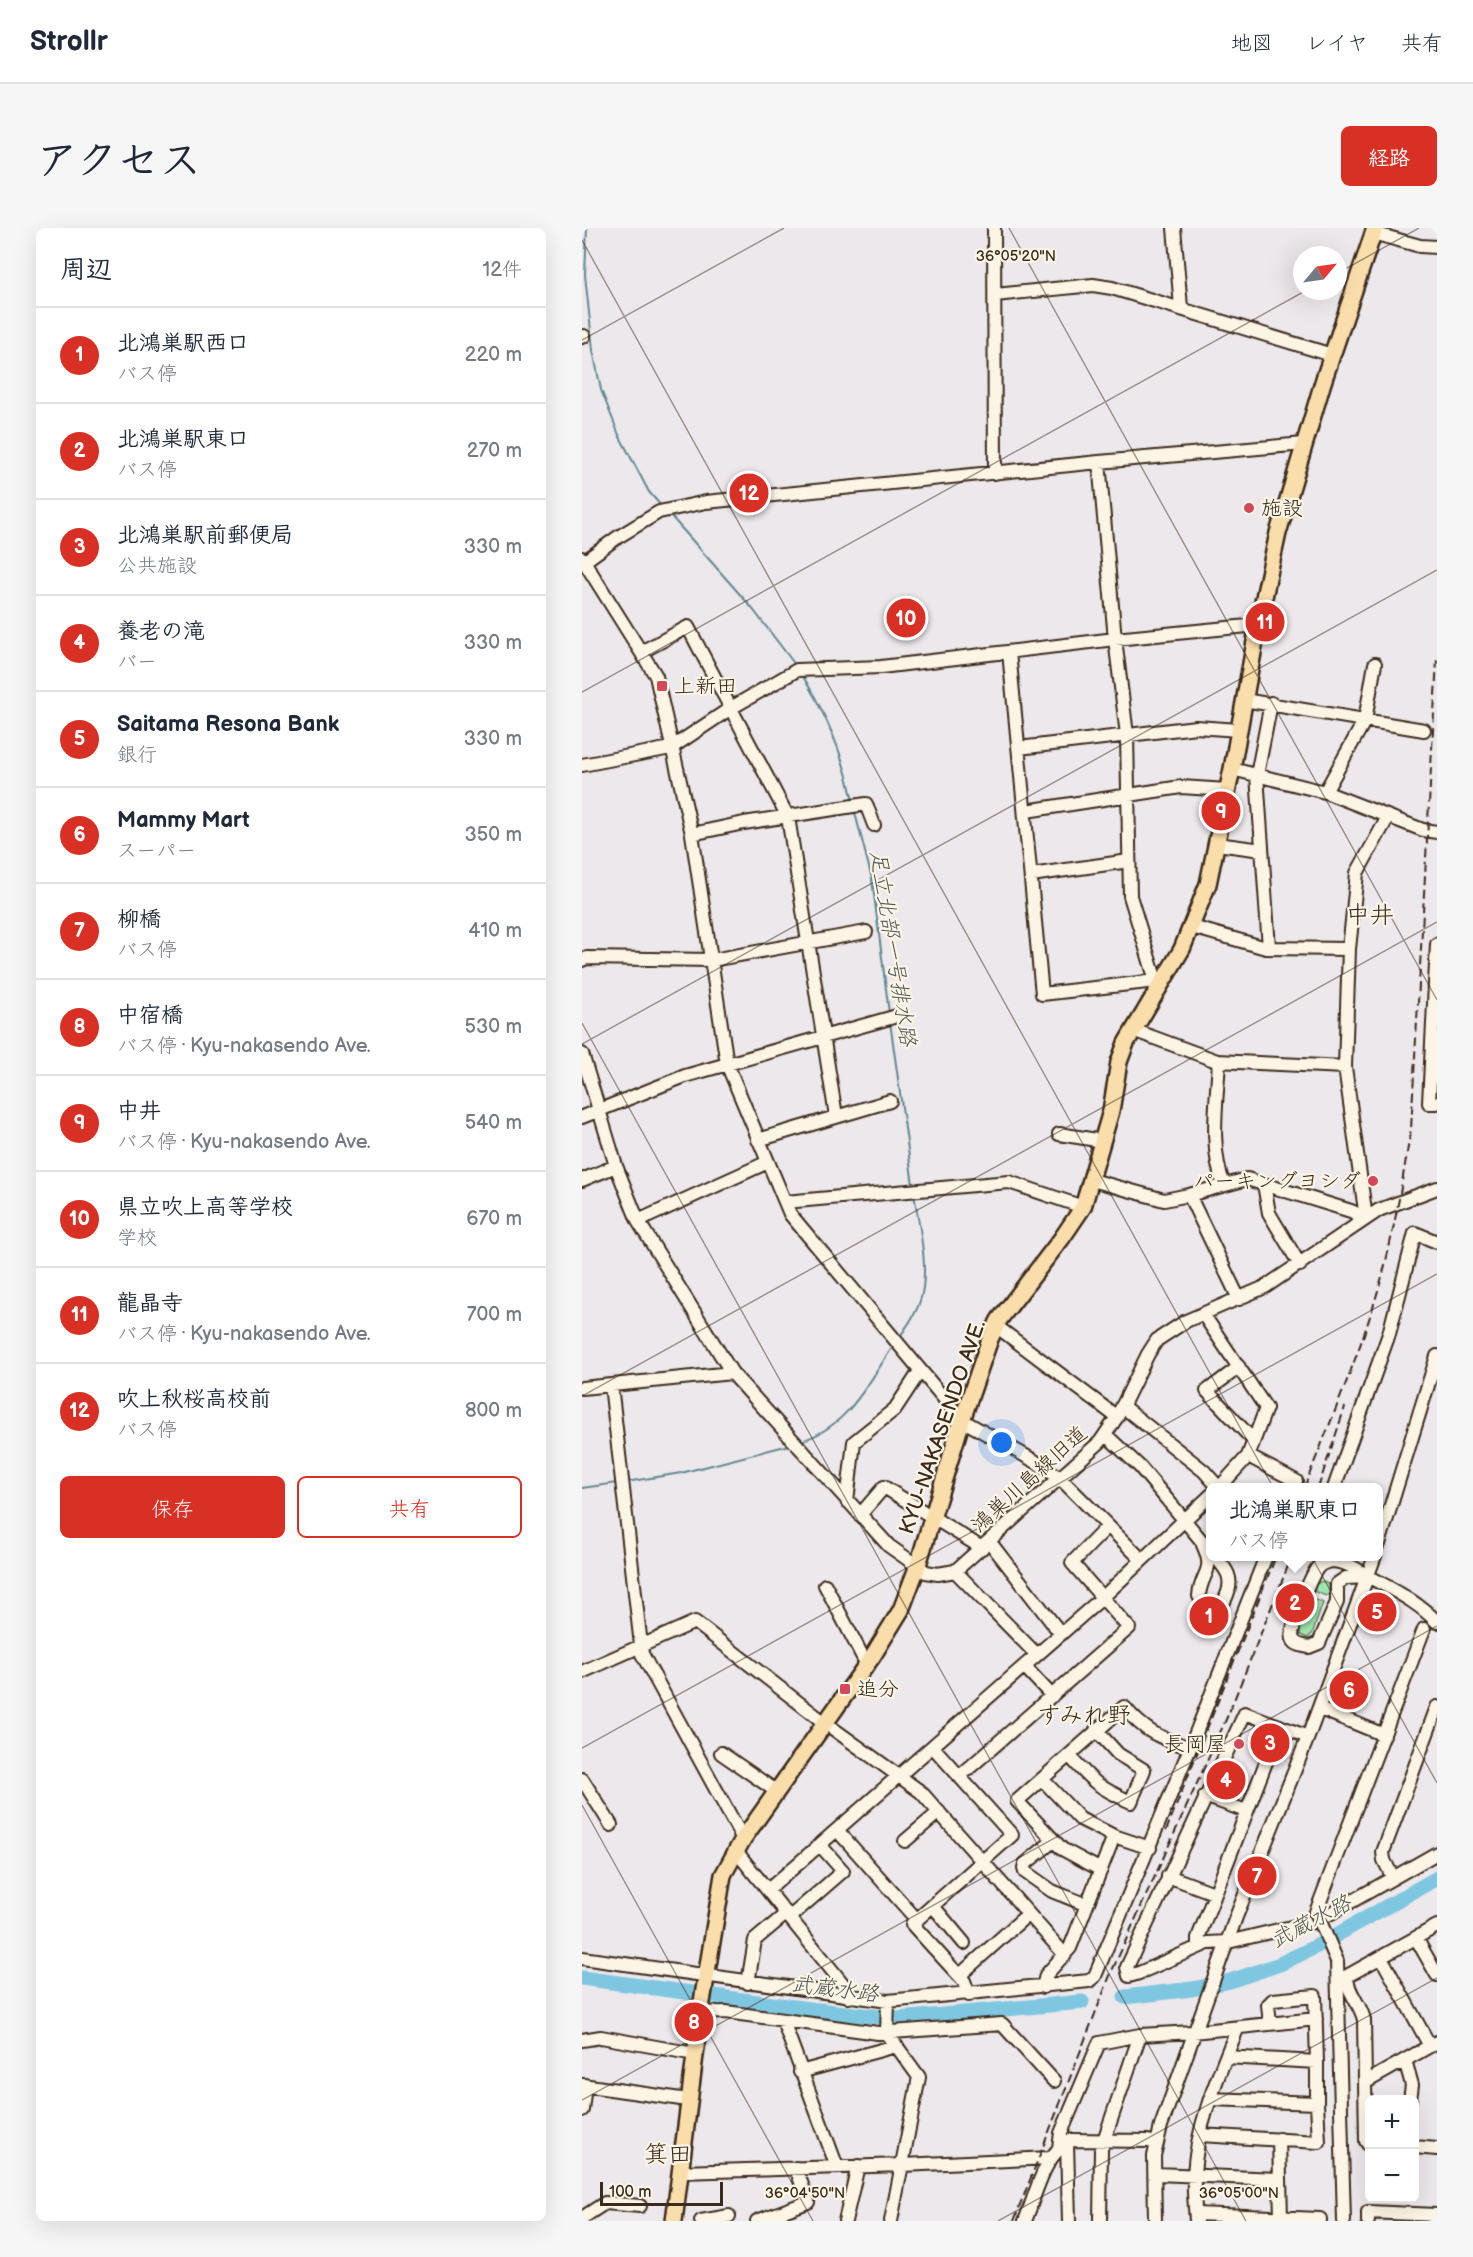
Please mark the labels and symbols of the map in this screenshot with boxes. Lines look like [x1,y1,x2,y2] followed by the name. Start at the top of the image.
[1293,246,1347,300] north arrow
[976,247,1056,266] text: 36°05'20"N
[730,470,768,516] pin: 12
[1261,496,1303,521] place label: 施設
[1242,501,1256,515] marker: 施設
[886,596,926,640] pin: 10
[1246,600,1284,644] pin: 11
[674,674,737,699] place label: 上新田
[655,679,669,693] marker: 上新田
[1202,788,1240,834] pin: 9
[864,848,922,1050] water label: 足立北部一号排水路
[1346,901,1394,930] district label: 中井
[1193,1169,1361,1194] place label: パーキングヨシダ
[1366,1174,1380,1188] marker: パーキングヨシダ
[894,1317,991,1538] street label: KYU-NAKASENDO AVE.
[966,1421,1092,1538] street label: 鴻巣川島線旧道
[987,1428,1016,1457] your location
[1276,1580,1314,1626] pin: 2
[1358,1590,1396,1634] pin: 5
[1190,1594,1228,1638] pin: 1
[1330,1668,1368,1712] pin: 6
[857,1677,899,1702] place label: 追分
[838,1682,852,1696] marker: 追分
[1037,1701,1131,1730] district label: すみれ野
[1250,1720,1290,1766] pin: 3
[1164,1732,1227,1757] place label: 長岡屋
[1232,1737,1246,1751] marker: 長岡屋
[1206,1758,1246,1802] pin: 4
[1238,1854,1276,1898] pin: 7
[1266,1889,1358,1955] water label: 武蔵水路
[789,1971,882,2008] water label: 武蔵水路
[674,2000,714,2044] pin: 8
[644,2140,692,2169] district label: 箕田
[600,2179,723,2206] scale bar
[765,2184,845,2203] text: 36°04'50"N
[1199,2184,1279,2203] text: 36°05'00"N

